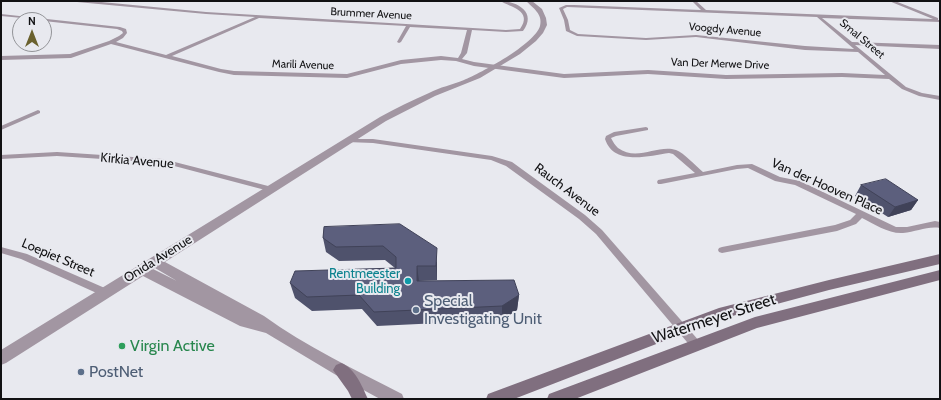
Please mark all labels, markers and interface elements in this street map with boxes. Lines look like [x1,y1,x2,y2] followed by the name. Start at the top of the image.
[330,5,412,23] street label: Brummer Avenue
[12,12,52,52] north arrow
[28,14,36,28] text: N
[837,16,887,62] street label: Smal Street
[688,20,762,40] street label: Voogdy Avenue
[671,56,769,72] street label: Van Der Merwe Drive
[272,57,334,73] street label: Marili Avenue
[100,150,174,172] street label: Kirkia Avenue
[769,155,885,219] street label: Van der Hooven Place
[531,160,603,220] street label: Rauch Avenue
[121,232,195,286] street label: Onida Avenue
[19,236,97,280] street label: Loepiet Street
[329,266,400,297] place label: Rentmeester Building
[403,276,413,286] marker: Rentmeester Building
[650,290,778,348] street label: Watermeyer Street
[424,291,542,329] place label: Special Investigating Unit
[411,305,421,315] marker: Special Investigating Unit
[130,336,215,356] place label: Virgin Active
[117,341,127,351] marker: Virgin Active
[89,362,143,382] place label: PostNet
[76,367,86,377] marker: PostNet

